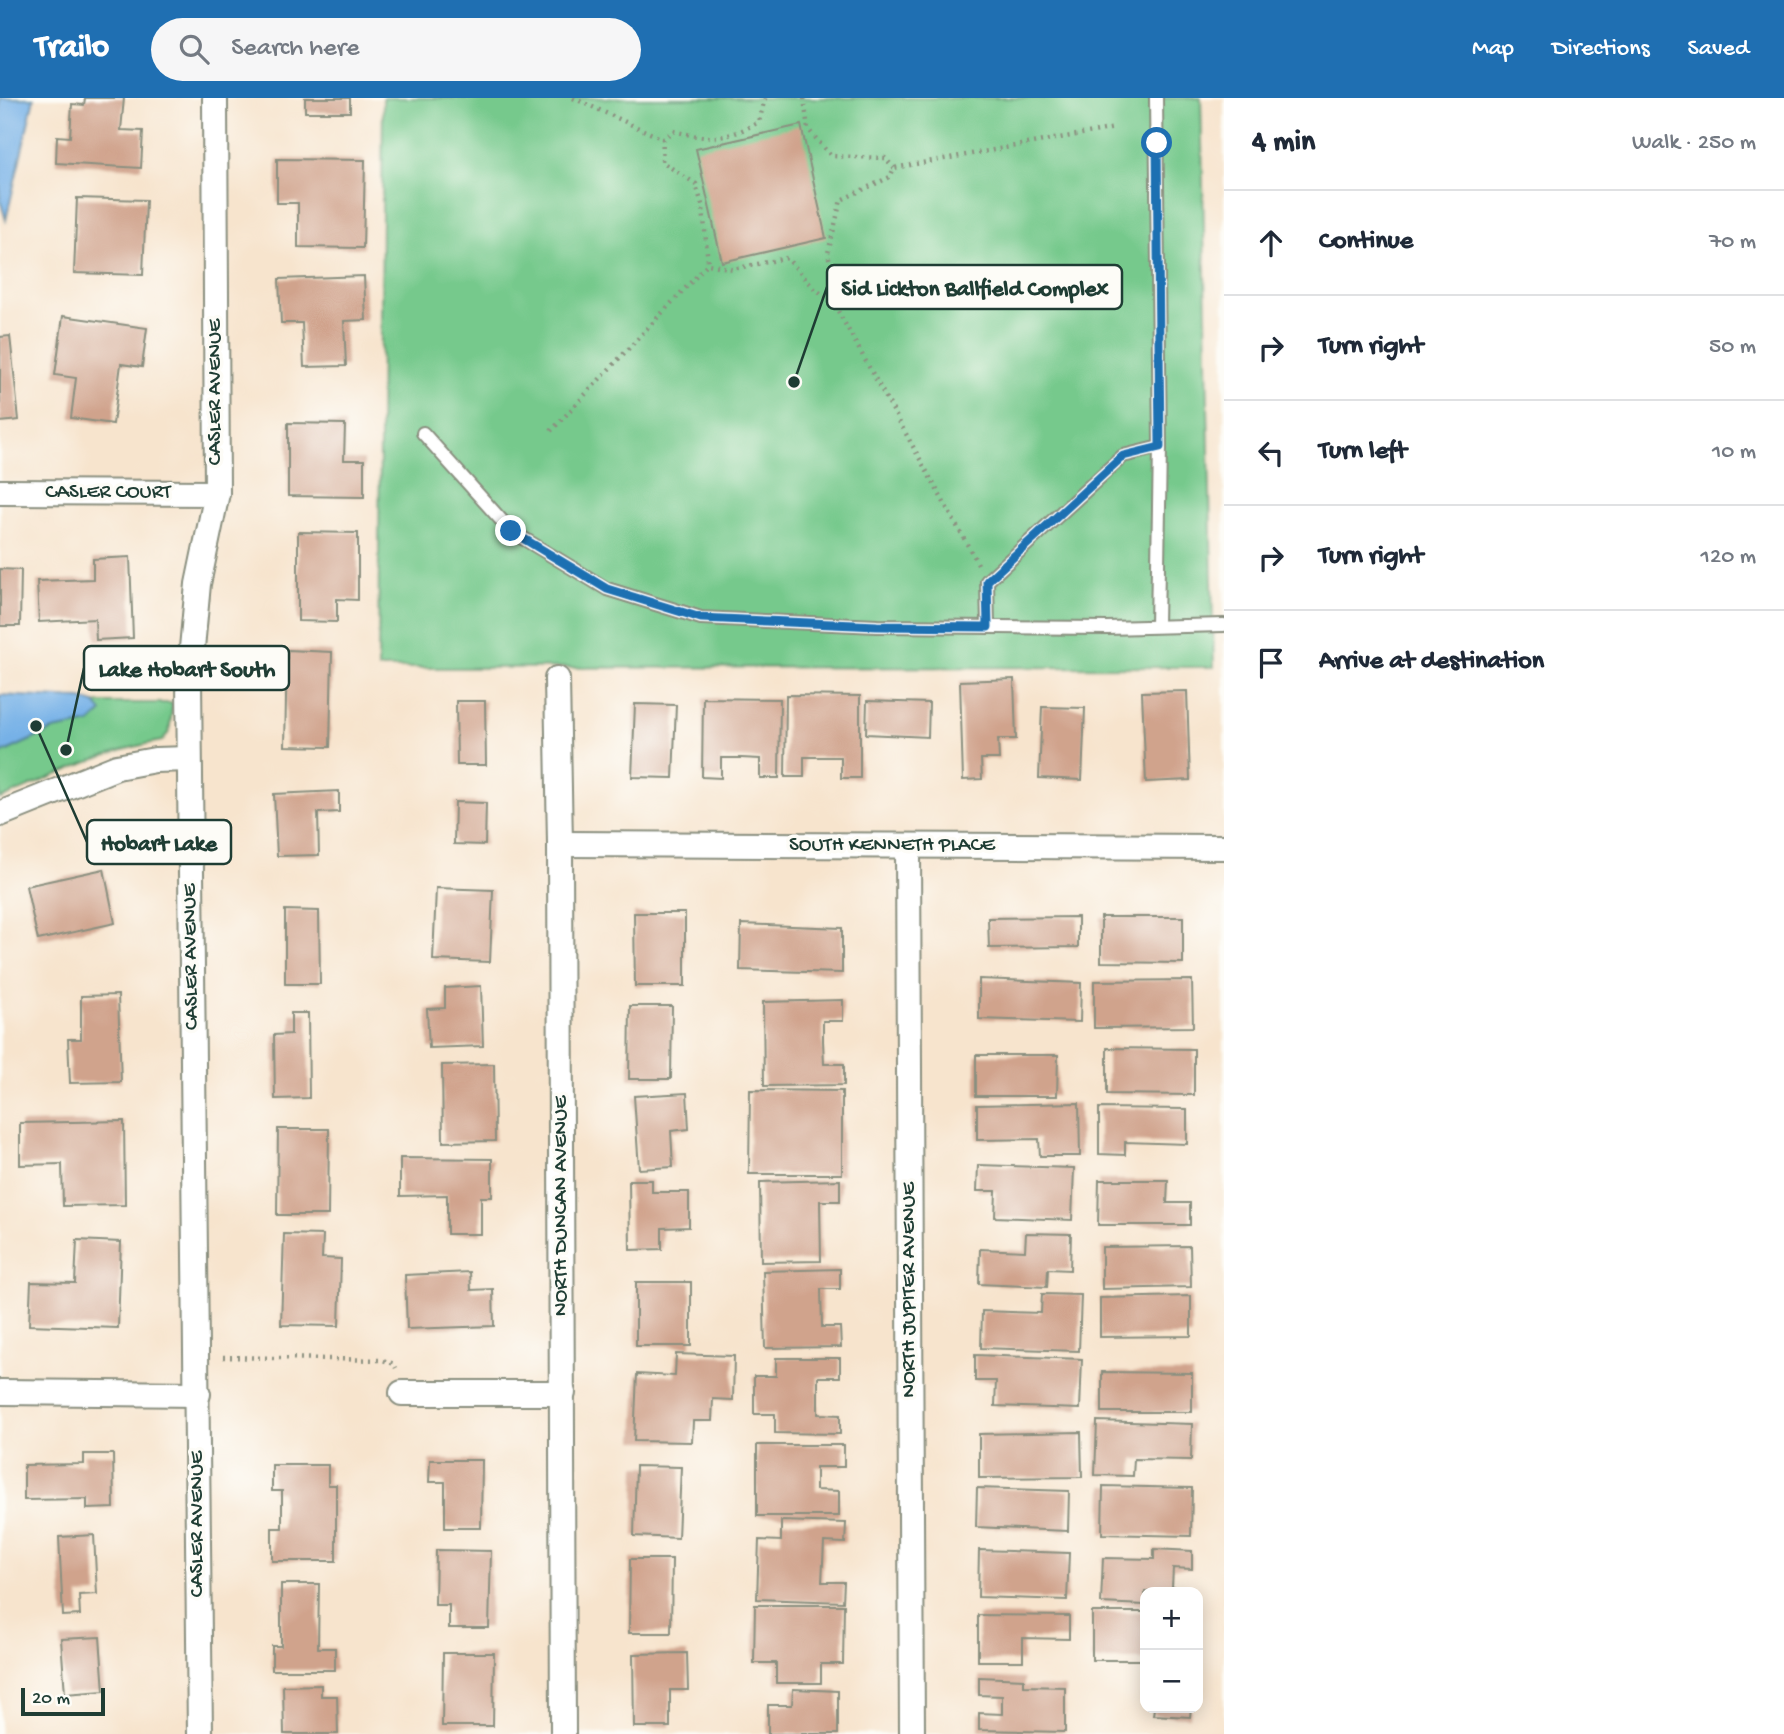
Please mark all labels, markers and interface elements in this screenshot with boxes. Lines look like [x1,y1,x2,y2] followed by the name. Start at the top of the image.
[151,18,641,81] search box
[35,30,109,68] text: Trailo
[175,30,213,68] icon: search
[231,34,359,65] text: Search here
[1472,35,1514,64] text: Map
[1552,35,1650,64] text: Directions
[1688,35,1749,64] text: Saved
[1252,126,1315,161] text: 4 min
[1141,127,1172,158] route start
[1632,130,1756,157] text: Walk · 250 m
[1252,224,1290,262] icon: ahead
[1319,227,1413,258] text: Continue
[1709,229,1756,256] text: 70 m
[827,265,1122,309] callout: Sid Lickton Ballfield Complex
[841,277,1110,304] text: Sid Lickton Ballfield Complex
[204,318,229,465] street label: CASLER AVENUE
[1252,329,1290,367] icon: right
[1319,332,1423,363] text: Turn right
[1709,334,1756,361] text: 50 m
[1252,434,1290,472] icon: left
[1319,437,1407,468] text: Turn left
[1712,439,1756,466] text: 10 m
[45,481,172,506] street label: CASLER COURT
[495,515,526,546] route end
[1252,539,1290,577] icon: right
[1319,542,1423,573] text: Turn right
[1701,544,1756,571] text: 120 m
[1252,644,1290,682] icon: arrive
[84,646,289,690] callout: Lake Hobart South
[1319,647,1544,678] text: Arrive at destination
[99,658,276,685] text: Lake Hobart South
[87,820,231,864] callout: Hobart Lake
[101,832,218,859] text: Hobart Lake
[789,834,996,859] street label: SOUTH KENNETH PLACE
[178,883,206,1030] street label: CASLER AVENUE
[550,1095,575,1316] street label: NORTH DUNCAN AVENUE
[898,1181,923,1398] street label: NORTH JUPITER AVENUE
[186,1450,211,1597] street label: CASLER AVENUE
[1140,1587,1203,1713] map controls
[1140,1587,1203,1650] button: +
[1140,1650,1203,1713] button: −
[21,1685,105,1717] scale bar
[32,1688,70,1711] text: 20 m

